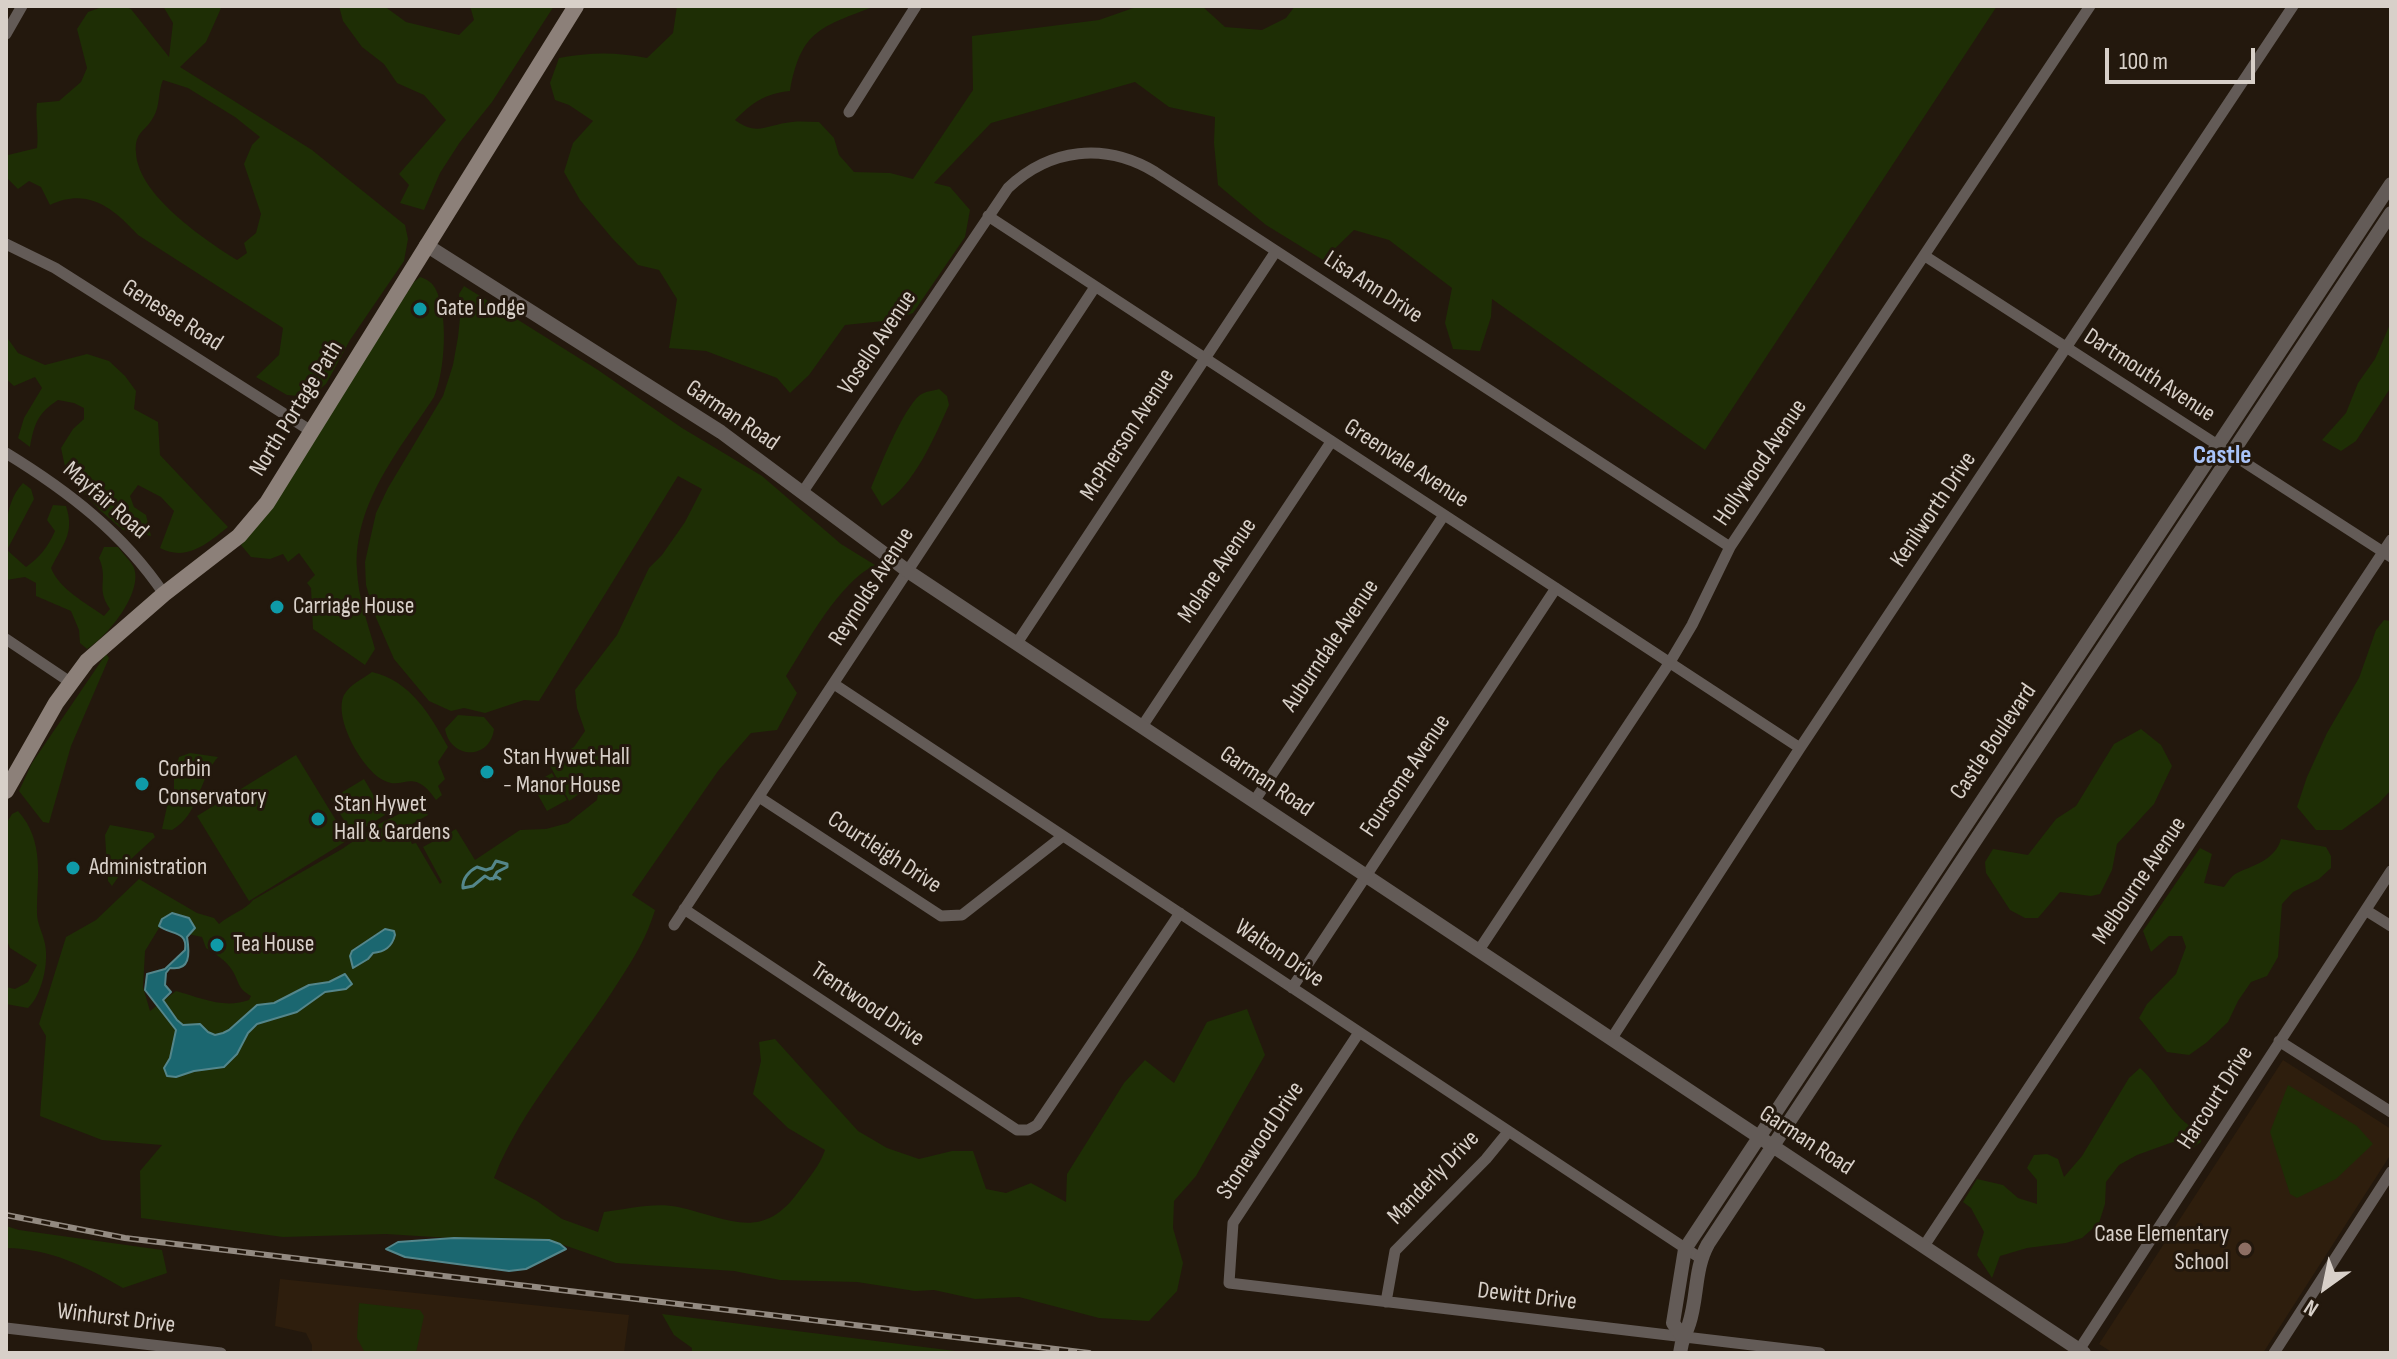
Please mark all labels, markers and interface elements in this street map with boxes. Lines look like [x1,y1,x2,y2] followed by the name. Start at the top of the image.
[2109,32,2259,82] scale bar
[2119,47,2168,76] text: 100 m
[1318,245,1428,331] street label: Lisa Ann Drive
[116,274,228,358] street label: Genesee Road
[833,285,923,401] street label: Vosello Avenue
[436,295,525,323] place label: Gate Lodge
[411,300,429,318] marker: Gate Lodge
[2078,323,2220,429] street label: Dartmouth Avenue
[244,336,350,482] street label: North Portage Path
[1075,364,1181,506] street label: McPherson Avenue
[680,374,784,458] street label: Garman Road
[1708,394,1814,532] street label: Hollywood Avenue
[1338,413,1474,515] street label: Greenvale Avenue
[2193,440,2251,472] district label: Castle
[1885,447,1983,573] street label: Kenilworth Drive
[56,456,154,546] street label: Mayfair Road
[1172,513,1264,629] street label: Molane Avenue
[823,522,921,652] street label: Reynolds Avenue
[1276,574,1386,718] street label: Auburndale Avenue
[293,593,414,621] place label: Carriage House
[268,598,286,616] marker: Carriage House
[1945,679,2043,805] street label: Castle Boulevard
[1355,709,1457,843] street label: Foursome Avenue
[1214,740,1318,824] street label: Garman Road
[503,744,630,800] place label: Stan Hywet Hall - Manor House
[158,756,267,812] place label: Corbin Conservatory
[478,763,496,781] marker: Stan Hywet Hall - Manor House
[133,775,151,793] marker: Corbin Conservatory
[334,791,450,847] place label: Stan Hywet Hall & Gardens
[822,806,946,900] street label: Courtleigh Drive
[309,810,327,828] marker: Stan Hywet Hall & Gardens
[2087,812,2193,950] street label: Melbourne Avenue
[89,854,207,882] place label: Administration
[64,859,82,877] marker: Administration
[1229,914,1329,994] street label: Walton Drive
[233,931,314,959] place label: Tea House
[208,936,226,954] marker: Tea House
[805,956,929,1054] street label: Trentwood Drive
[2172,1041,2260,1155] street label: Harcourt Drive
[1211,1076,1311,1206] street label: Stonewood Drive
[1753,1100,1859,1182] street label: Garman Road
[1382,1125,1486,1231] street label: Manderly Drive
[2094,1221,2229,1277] place label: Case Elementary School
[2236,1240,2254,1258] marker: Case Elementary School
[2285,1247,2365,1327] north arrow
[1476,1277,1578,1317] street label: Dewitt Drive
[2299,1293,2324,1322] text: N
[55,1297,177,1341] street label: Winhurst Drive

